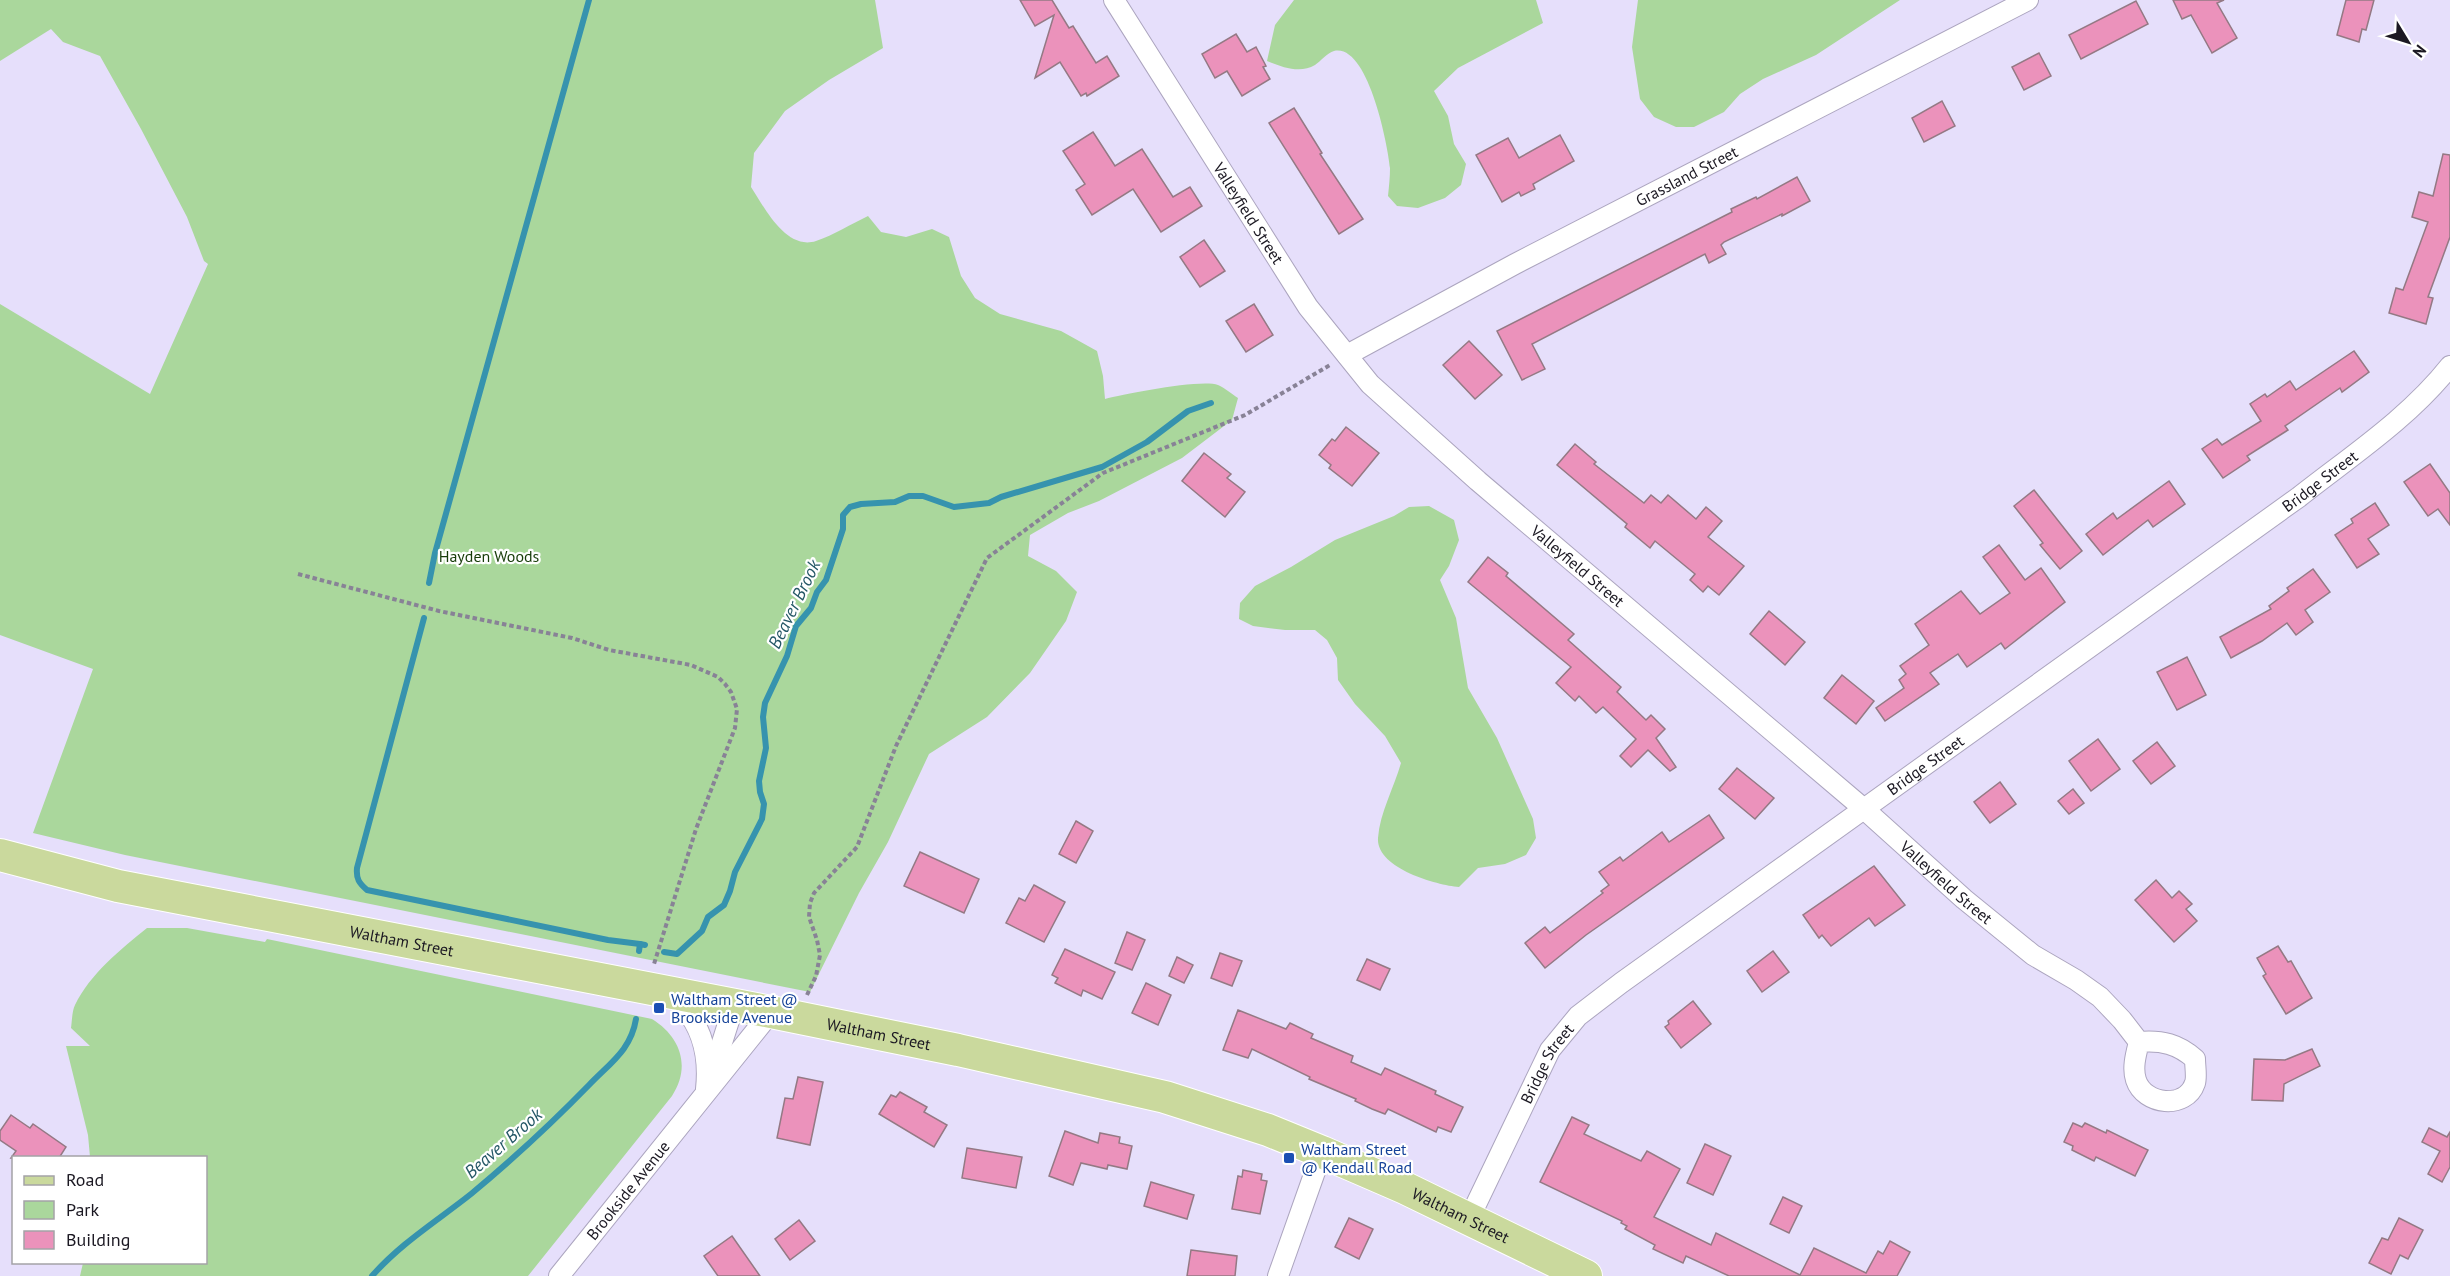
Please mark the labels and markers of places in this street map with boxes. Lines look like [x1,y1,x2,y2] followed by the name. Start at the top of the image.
[671,989,798,1027] place label: Waltham Street @ Brookside Avenue
[652,1001,666,1015] marker: Waltham Street @ Brookside Avenue
[1301,1139,1412,1177] place label: Waltham Street @ Kendall Road
[1282,1151,1296,1165] marker: Waltham Street @ Kendall Road

